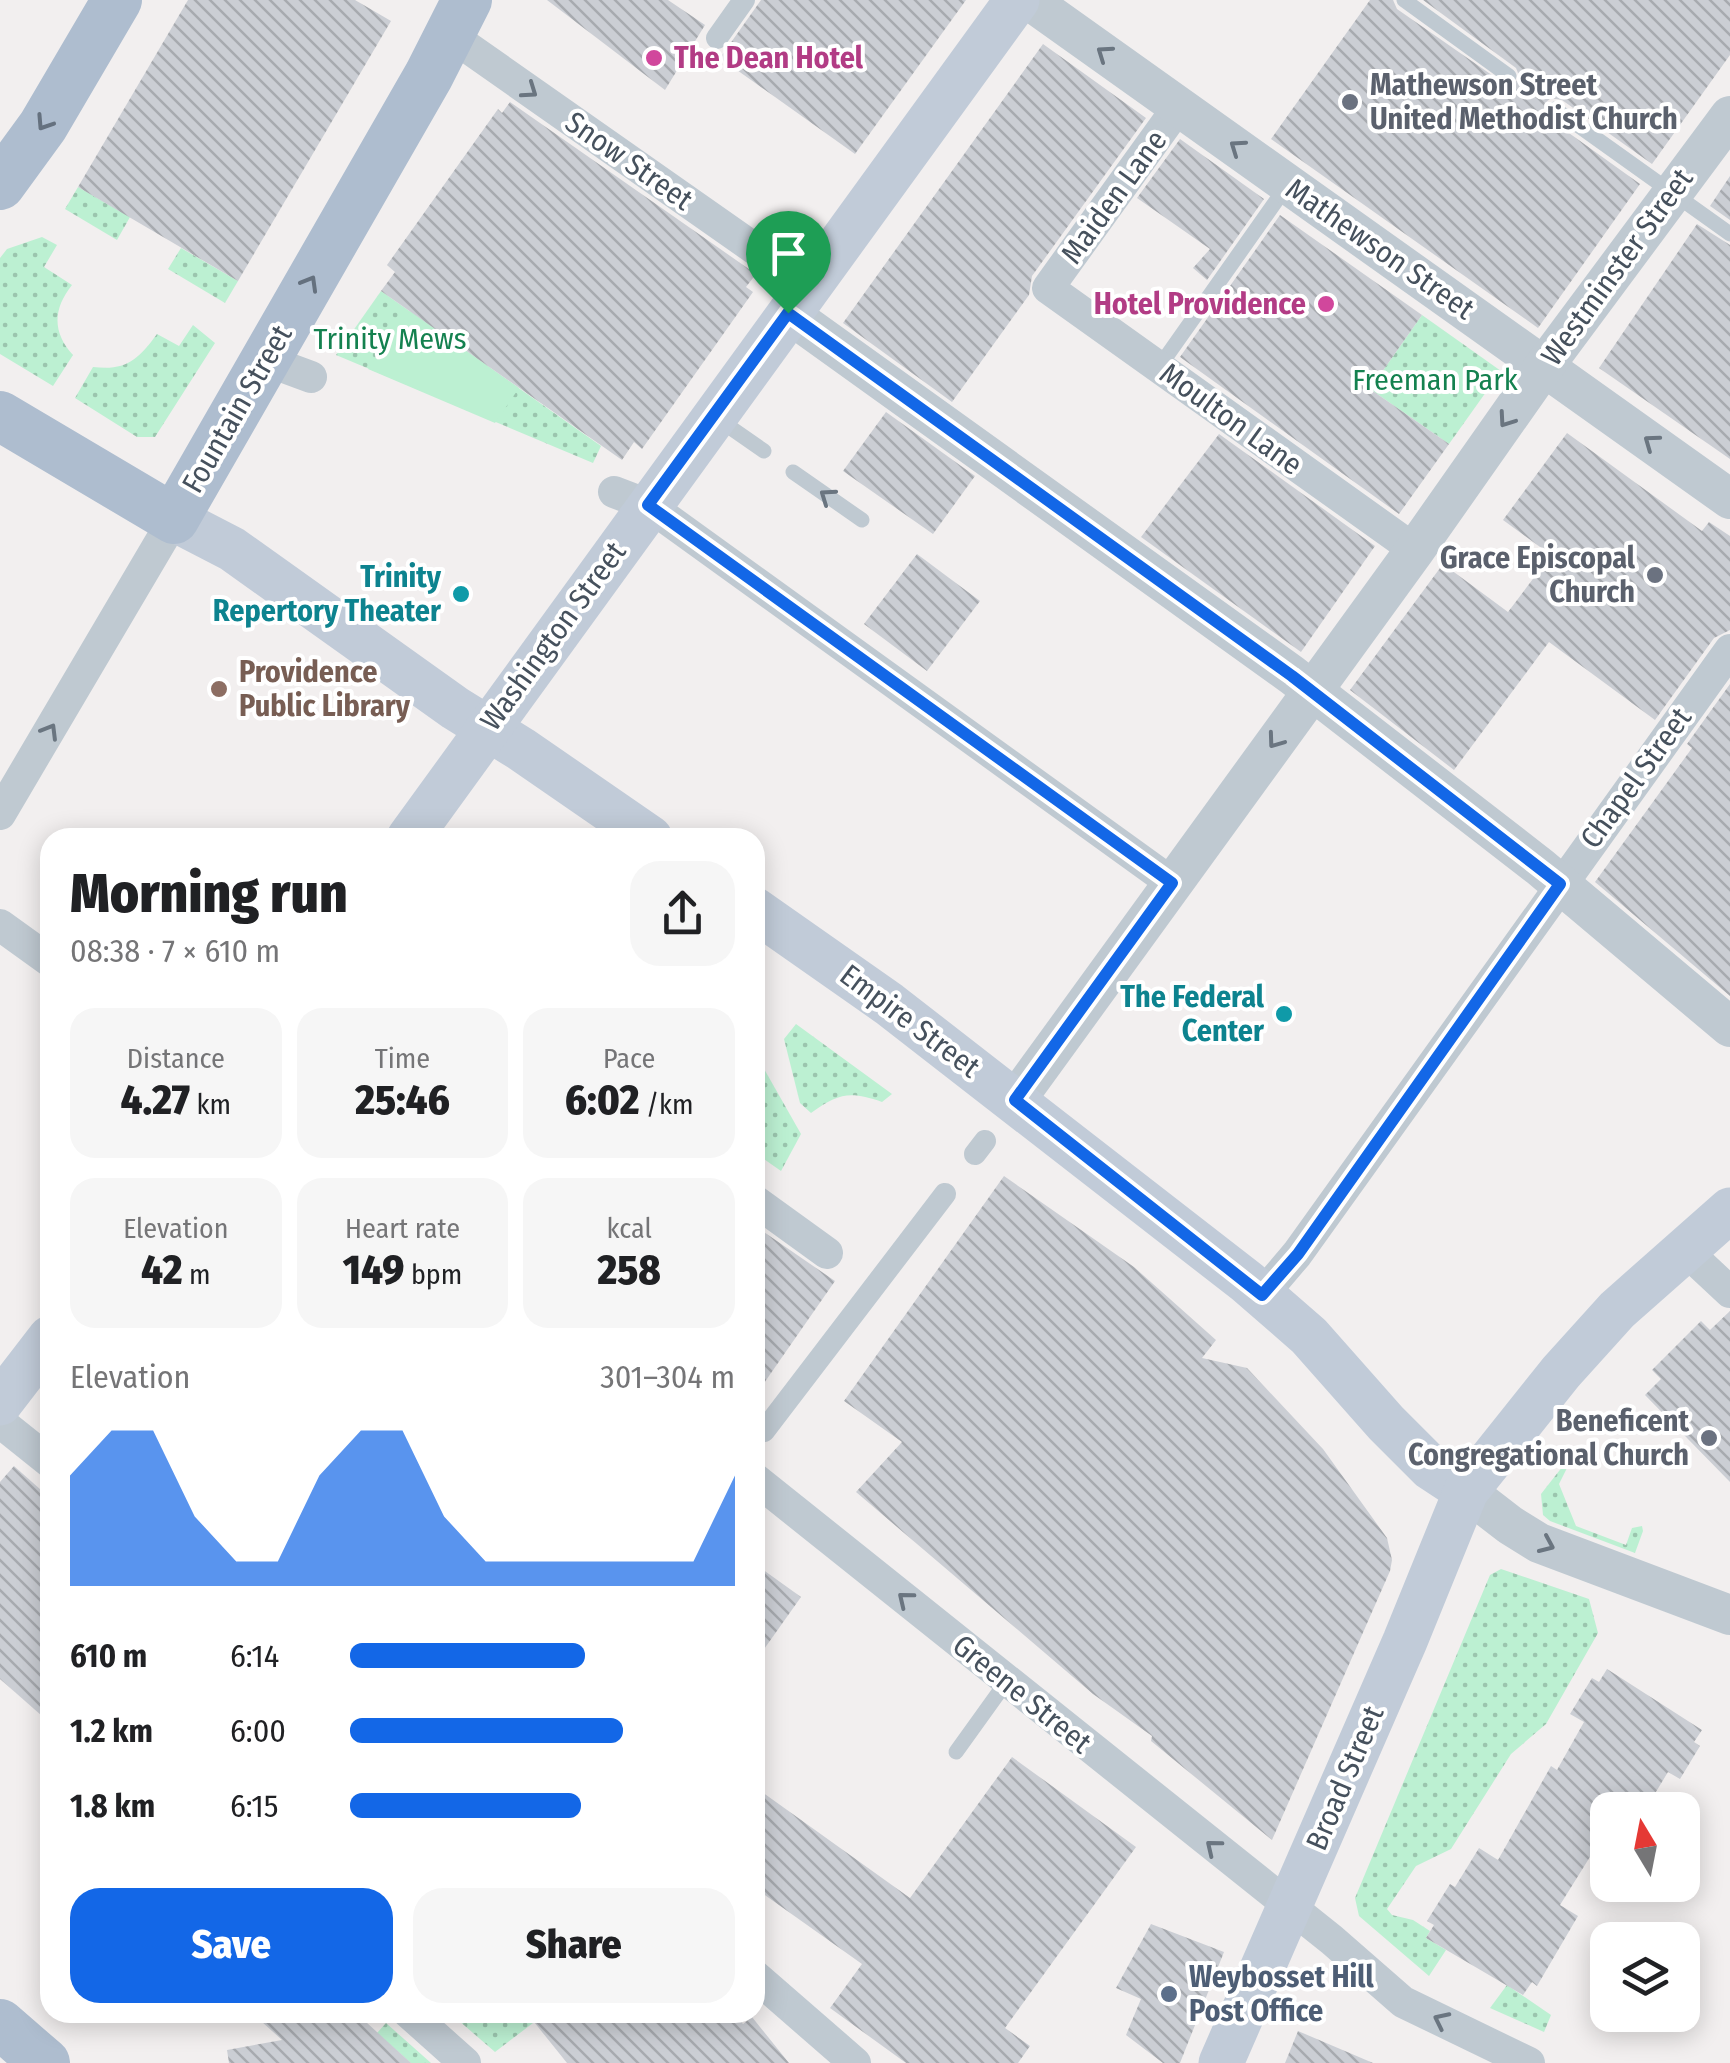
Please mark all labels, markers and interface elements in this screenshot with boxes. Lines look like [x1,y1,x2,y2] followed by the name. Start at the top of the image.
[674,40,864,76] place label: The Dean Hotel
[643,47,665,69] marker: The Dean Hotel
[1097,47,1115,65] one-way arrow
[1370,67,1678,137] place label: Mathewson Street United Methodist Church
[518,79,537,97] one-way arrow
[1339,91,1361,113] marker: Mathewson Street United Methodist Church
[558,104,700,218] street label: Snow Street
[38,113,57,131] one-way arrow
[1054,123,1174,271] street label: Maiden Lane
[1229,141,1248,159] one-way arrow
[1534,161,1701,372] street label: Westminster Street
[1279,171,1481,327] street label: Mathewson Street
[746,211,831,314] pin
[761,226,816,281] icon: arrive
[297,276,317,294] one-way arrow
[1094,286,1306,322] place label: Hotel Providence
[1315,293,1337,315] marker: Hotel Providence
[174,318,300,499] street label: Fountain Street
[313,321,467,357] park label: Trinity Mews
[1153,355,1309,483] street label: Moulton Lane
[1352,362,1518,398] park label: Freeman Park
[1500,409,1518,428] one-way arrow
[1644,436,1662,453] one-way arrow
[820,490,838,508] one-way arrow
[473,535,633,737] street label: Washington Street
[1440,540,1636,610] place label: Grace Episcopal Church
[213,559,442,629] place label: Trinity Repertory Theater
[1644,564,1666,586] marker: Grace Episcopal Church
[450,583,472,605] marker: Trinity Repertory Theater
[239,654,411,724] place label: Providence Public Library
[208,678,230,700] marker: Providence Public Library
[1573,701,1699,855] street label: Chapel Street
[38,724,57,742] one-way arrow
[1269,730,1287,748] one-way arrow
[70,861,348,927] text: Morning run
[630,861,735,966] button: share
[70,932,280,970] text: 08:38 · 7 × 610 m
[833,957,987,1085] street label: Empire Street
[1120,979,1265,1049] place label: The Federal Center
[1273,1003,1295,1025] marker: The Federal Center
[127,1042,225,1075] text: Distance
[375,1042,430,1075] text: Time
[603,1042,655,1075] text: Pace
[121,1075,190,1125] text: 4.27
[355,1075,450,1125] text: 25:46
[565,1075,639,1125] text: 6:02
[190,1088,231,1121] text: km
[639,1088,694,1121] text: /km
[123,1212,229,1245] text: Elevation
[345,1212,460,1245] text: Heart rate
[606,1212,652,1245] text: kcal
[141,1245,182,1295] text: 42
[343,1245,404,1295] text: 149
[597,1245,661,1295] text: 258
[182,1258,211,1291] text: m
[404,1258,462,1291] text: bpm
[70,1358,190,1396] text: Elevation
[600,1358,735,1396] text: 301–304 m
[1408,1403,1689,1473] place label: Beneficent Congregational Church
[1698,1427,1720,1449] marker: Beneficent Congregational Church
[1537,1533,1555,1553] one-way arrow
[898,1593,916,1611] one-way arrow
[945,1627,1099,1761] street label: Greene Street
[70,1637,147,1675] text: 610 m
[230,1637,279,1675] text: 6:14
[1299,1700,1392,1856] street label: Broad Street
[70,1712,153,1750] text: 1.2 km
[230,1712,286,1750] text: 6:00
[70,1787,155,1825] text: 1.8 km
[230,1787,279,1825] text: 6:15
[1590,1792,1700,1902] north arrow
[1590,1792,1700,2032] map controls
[1206,1841,1224,1859] one-way arrow
[70,1888,393,2003] button: Save
[413,1888,735,2003] button: Share
[1590,1922,1700,2032] button: layers
[1189,1959,1375,2029] place label: Weybosset Hill Post Office
[1158,1983,1180,2005] marker: Weybosset Hill Post Office
[1433,2012,1451,2032] one-way arrow

